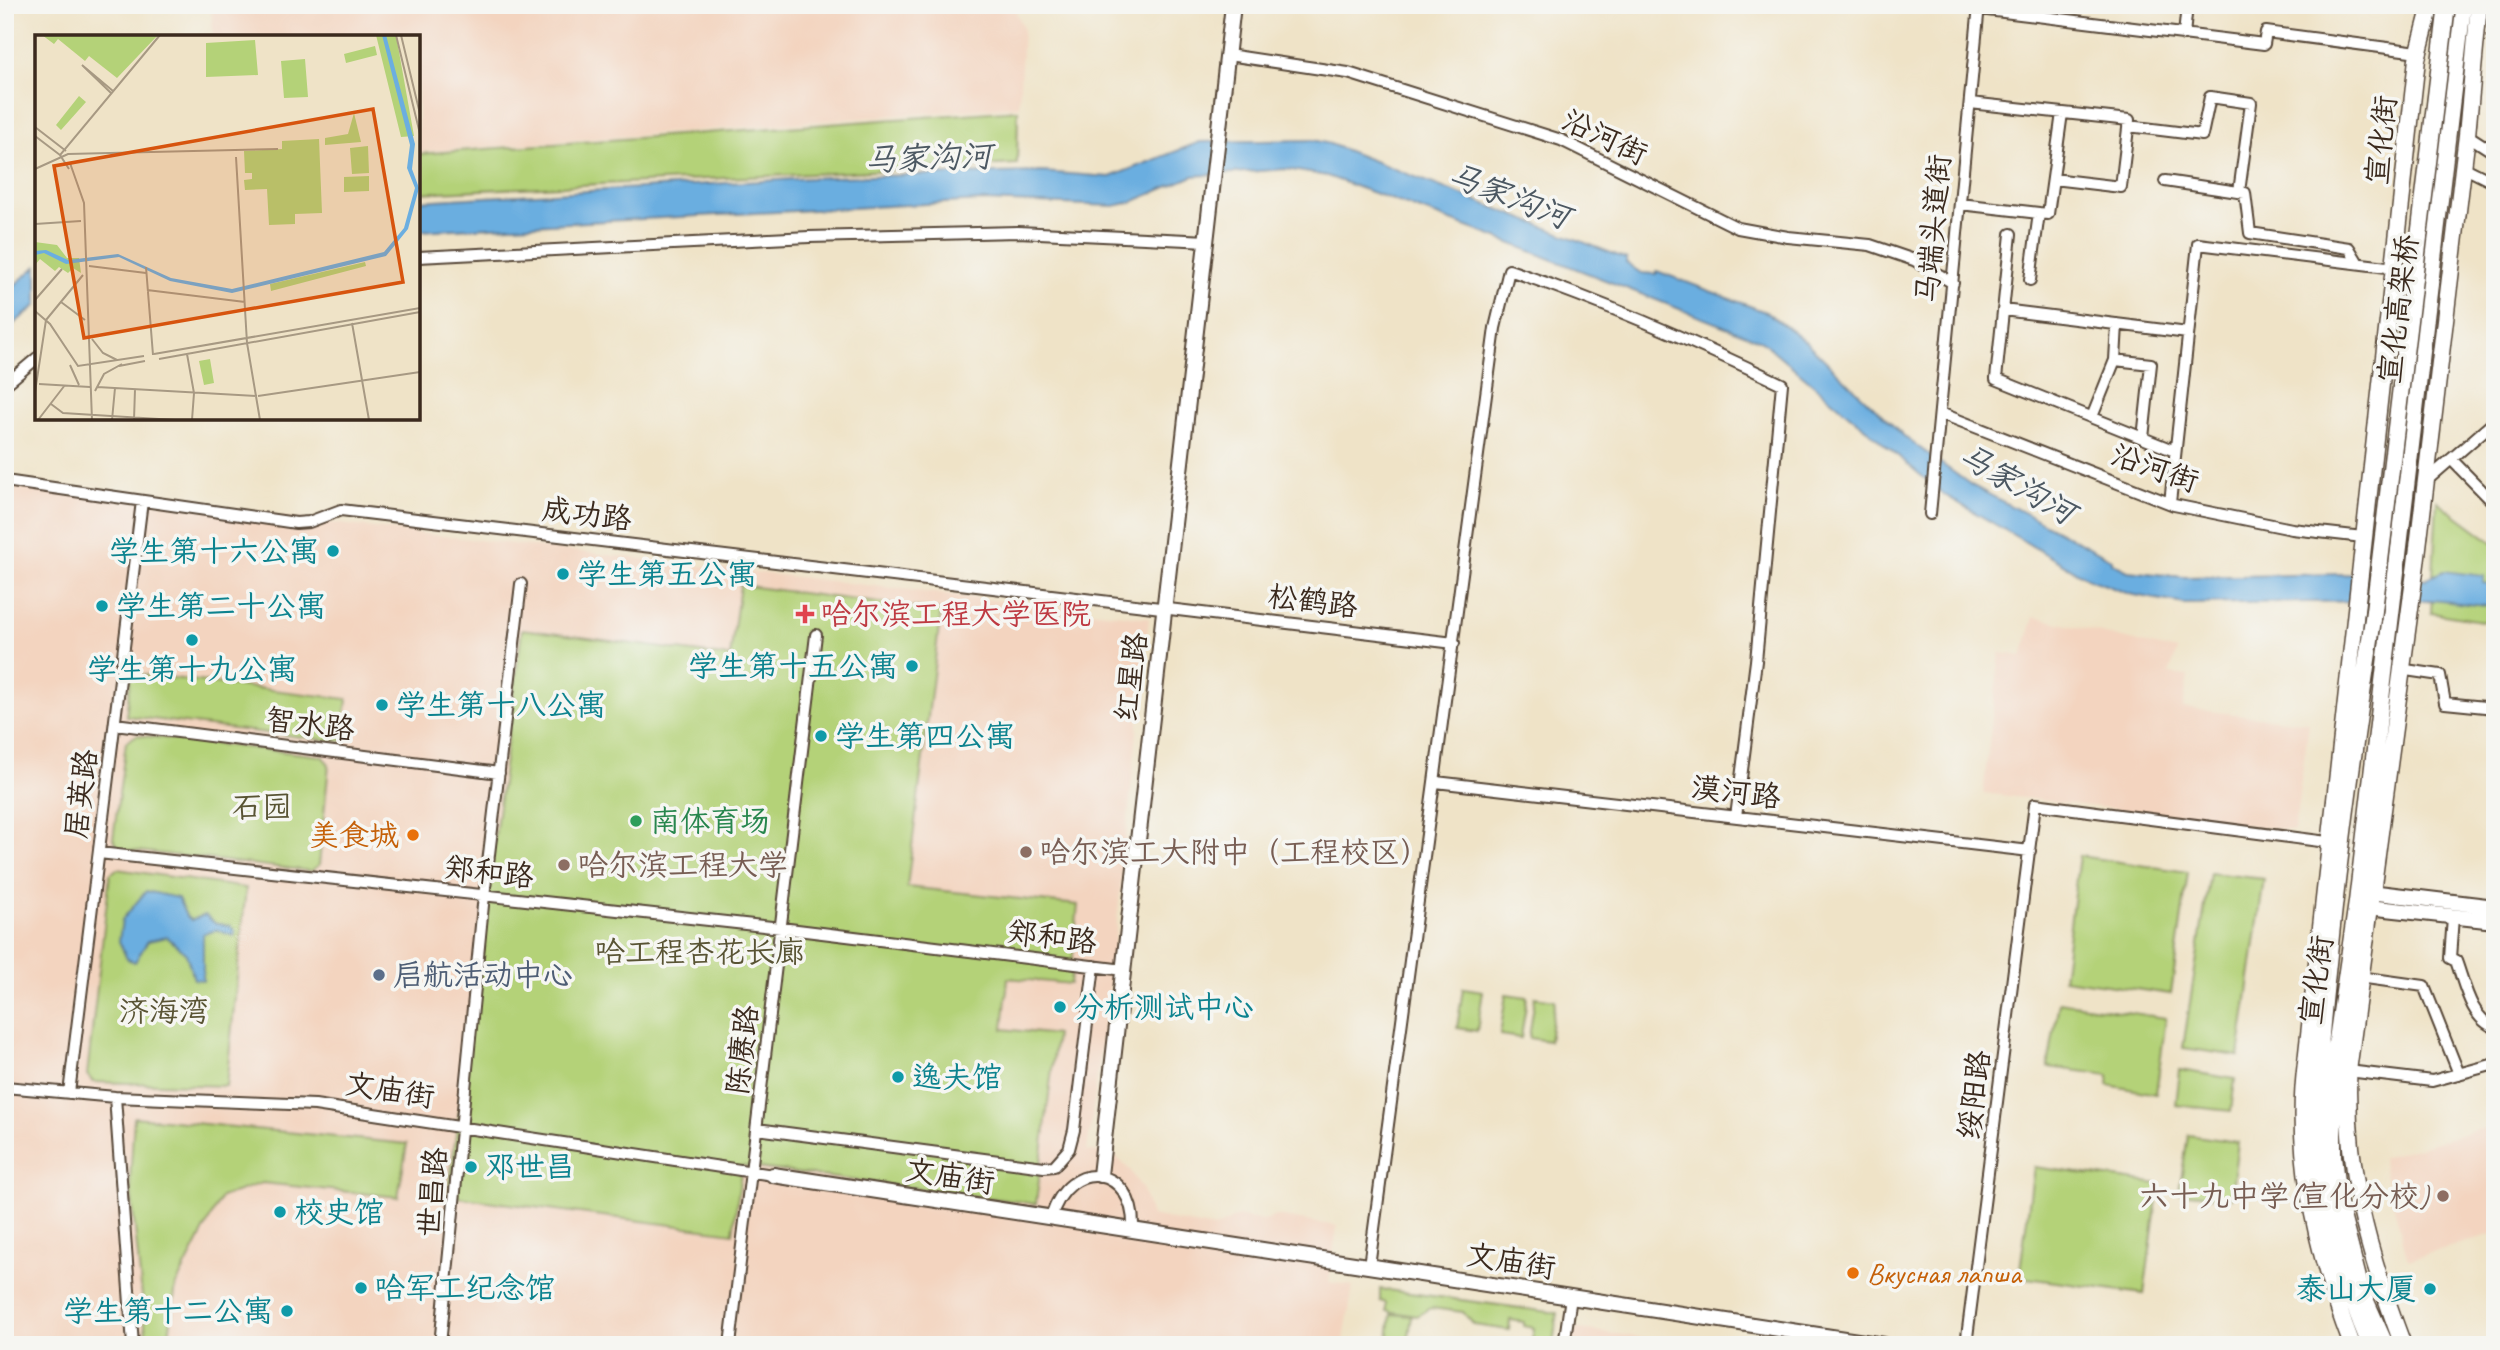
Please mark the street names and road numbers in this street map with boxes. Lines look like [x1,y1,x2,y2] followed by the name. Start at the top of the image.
[2357,93,2405,187] street label: 宣化街
[1556,101,1654,173] street label: 沿河街
[1908,153,1958,305] street label: 马端头道街
[2370,232,2426,386] street label: 宣化高架桥
[2106,435,2204,501] street label: 沿河街
[540,490,634,538] street label: 成功路
[1266,577,1360,625] street label: 松鹤路
[1107,630,1155,724] street label: 红星路
[263,700,357,748] street label: 智水路
[57,747,105,841] street label: 居英路
[1689,768,1783,816] street label: 漠河路
[442,848,536,896] street label: 郑和路
[1005,913,1099,961] street label: 郑和路
[2291,933,2341,1027] street label: 宣化街
[718,1003,766,1097] street label: 陈赓路
[1950,1048,1998,1142] street label: 绥阳路
[343,1064,437,1116] street label: 文庙街
[409,1146,455,1238] street label: 世昌路
[903,1150,997,1202] street label: 文庙街
[1464,1235,1558,1287] street label: 文庙街

